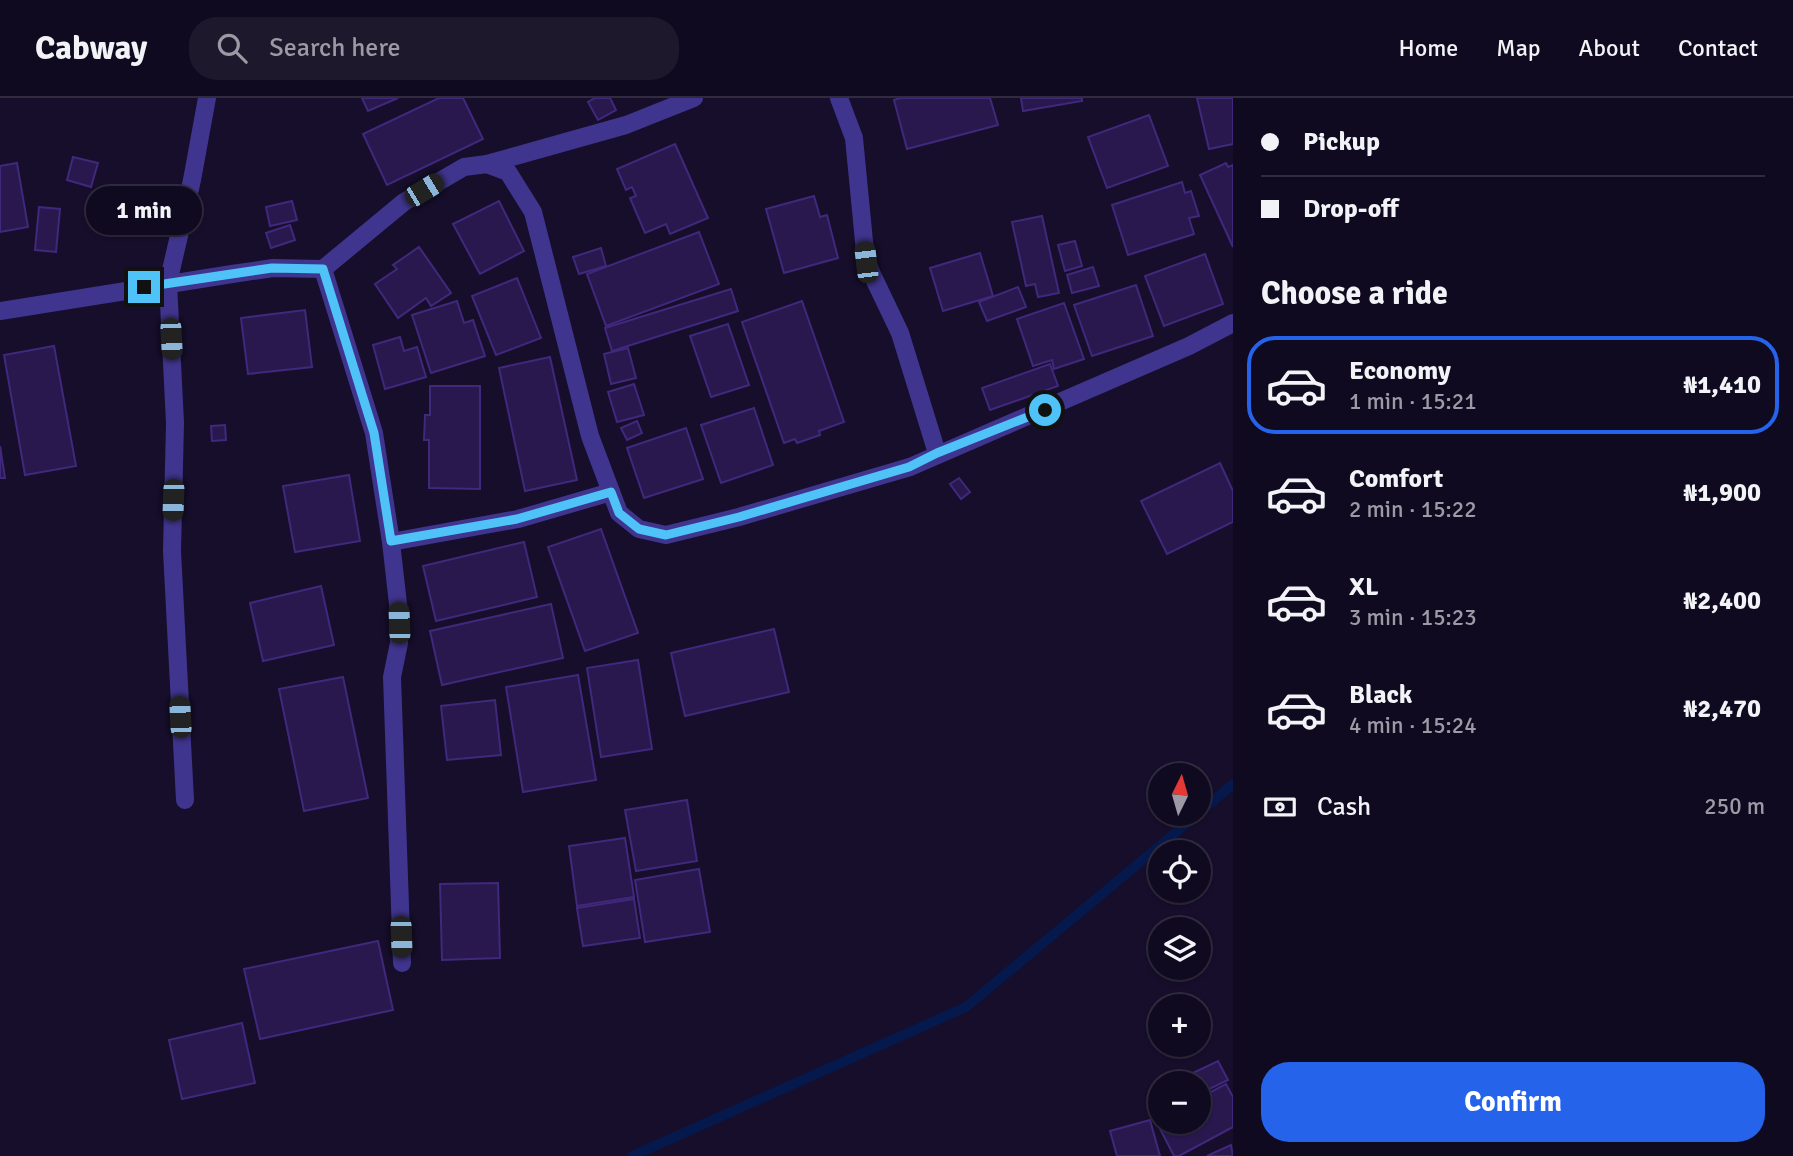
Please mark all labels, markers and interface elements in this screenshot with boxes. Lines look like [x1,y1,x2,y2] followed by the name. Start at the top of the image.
[189,17,679,80] search box
[35,28,147,69] text: Cabway
[213,29,251,67] icon: search
[269,32,400,64] text: Search here
[1398,33,1458,63] text: Home
[1496,33,1541,63] text: Map
[1579,33,1640,63] text: About
[1678,33,1758,63] text: Contact
[1303,126,1380,158] text: Pickup
[401,170,448,210] car
[86,186,202,234] callout: 1 min
[1303,193,1399,225] text: Drop-off
[116,196,172,225] text: 1 min
[854,240,879,284] car
[128,271,160,303] route end
[1261,274,1448,313] text: Choose a ride
[160,317,183,361] car
[1265,354,1328,417] icon: car
[1349,355,1451,387] text: Economy
[1683,369,1761,401] text: ₦1,410
[1349,387,1477,416] text: 1 min · 15:21
[1029,394,1061,426] route start
[1265,462,1328,525] icon: car
[1349,463,1443,495] text: Comfort
[1683,477,1761,509] text: ₦1,900
[162,479,185,521] car
[1349,495,1477,524] text: 2 min · 15:22
[1265,570,1328,633] icon: car
[1349,571,1379,603] text: XL
[1683,585,1761,617] text: ₦2,400
[388,602,411,644] car
[1349,603,1477,632] text: 3 min · 15:23
[1265,678,1328,741] icon: car
[1349,679,1412,711] text: Black
[1683,693,1761,725] text: ₦2,470
[169,695,192,739] car
[1349,711,1477,740] text: 4 min · 15:24
[1148,763,1211,826] north arrow
[1148,763,1211,1134] map controls
[1261,788,1299,826] icon: cash
[1317,791,1371,823] text: Cash
[1704,792,1765,821] text: 250 m
[1148,840,1211,903] button: locate
[390,916,413,958] car
[1148,917,1211,980] button: layers
[1148,994,1211,1057] button: +
[1261,1062,1765,1142] button: Confirm
[1148,1071,1211,1134] button: −

